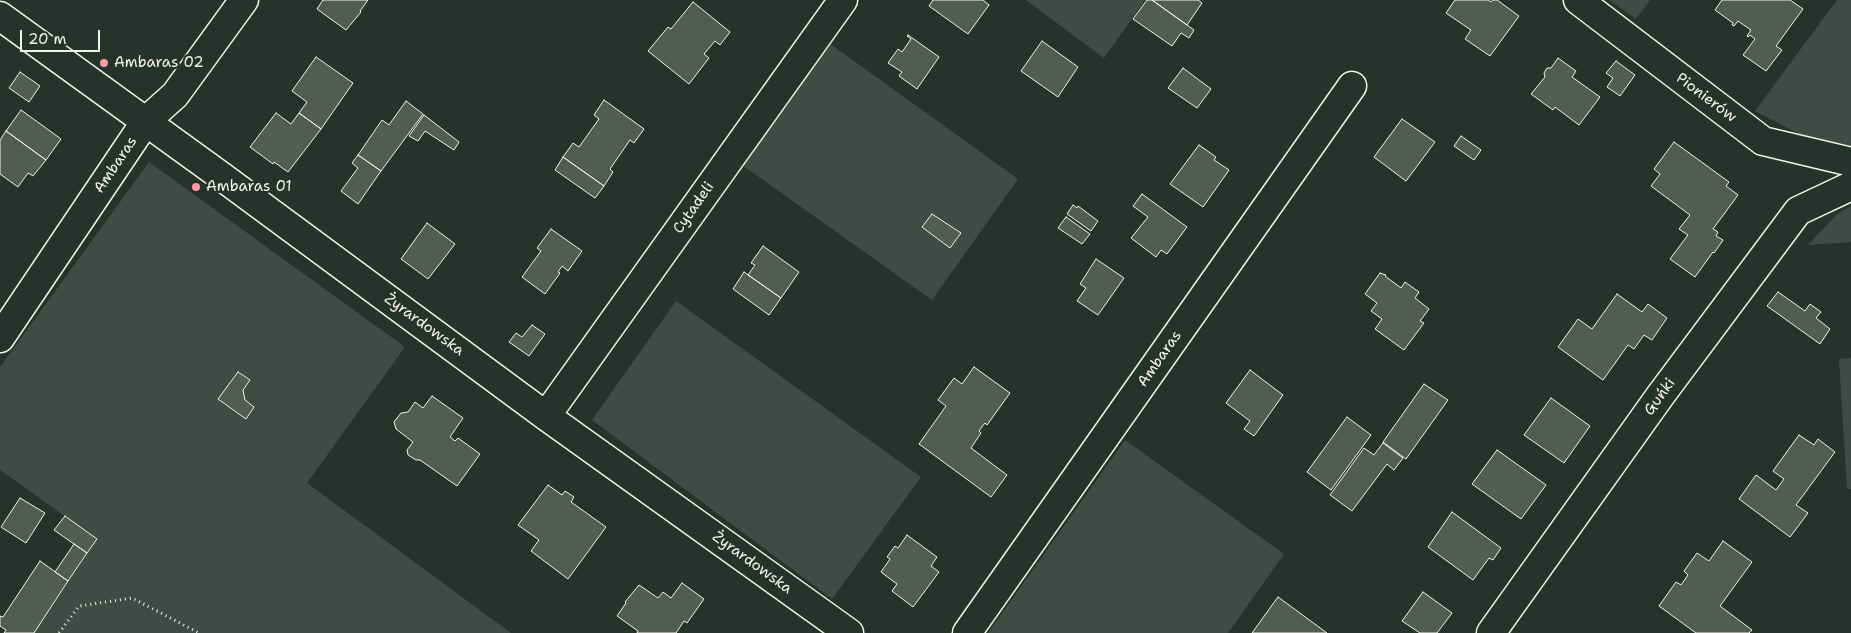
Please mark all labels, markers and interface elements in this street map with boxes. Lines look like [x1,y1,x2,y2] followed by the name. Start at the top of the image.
[22,20,102,52] scale bar
[28,29,67,49] text: 20 m
[114,54,204,72] place label: Ambaras 02
[98,57,110,69] marker: Ambaras 02
[1672,69,1740,127] street label: Pionierów
[91,133,141,197] street label: Ambaras
[206,178,292,196] place label: Ambaras 01
[670,179,718,237] street label: Cytadeli
[190,181,202,193] marker: Ambaras 01
[381,290,467,360] street label: Żyrardowska
[1134,327,1186,391] street label: Ambaras
[1640,375,1680,419] street label: Guńki
[709,528,795,598] street label: Żyrardowska

